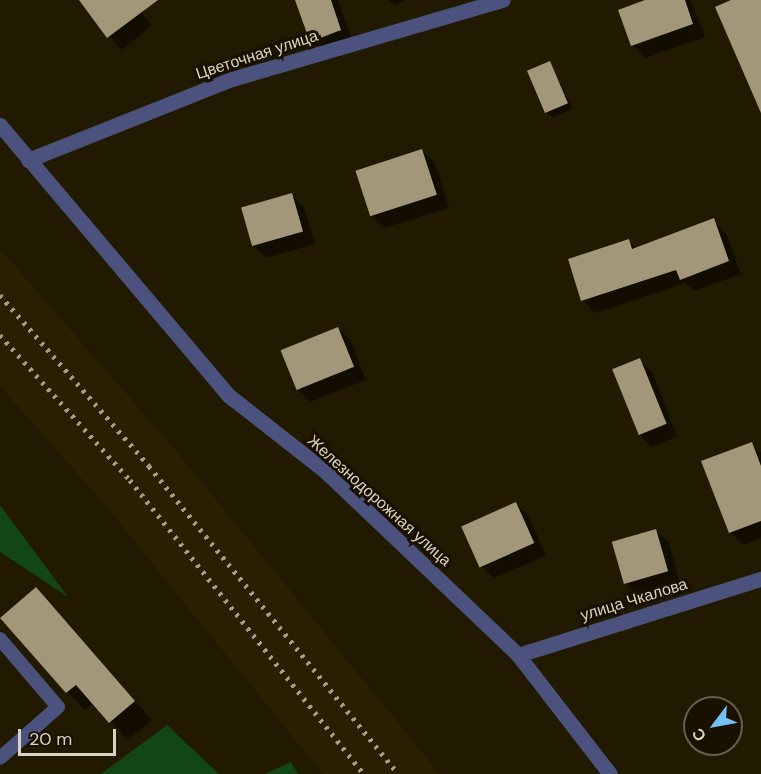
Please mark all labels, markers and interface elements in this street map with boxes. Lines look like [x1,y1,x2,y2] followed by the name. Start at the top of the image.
[194,26,320,84] street label: Цветочная улица
[303,431,455,571] street label: Железнодорожная улица
[578,575,690,625] street label: улица Чкалова
[683,696,743,756] north arrow
[21,717,118,755] scale bar
[687,724,711,745] text: С
[29,727,72,751] text: 20 m

